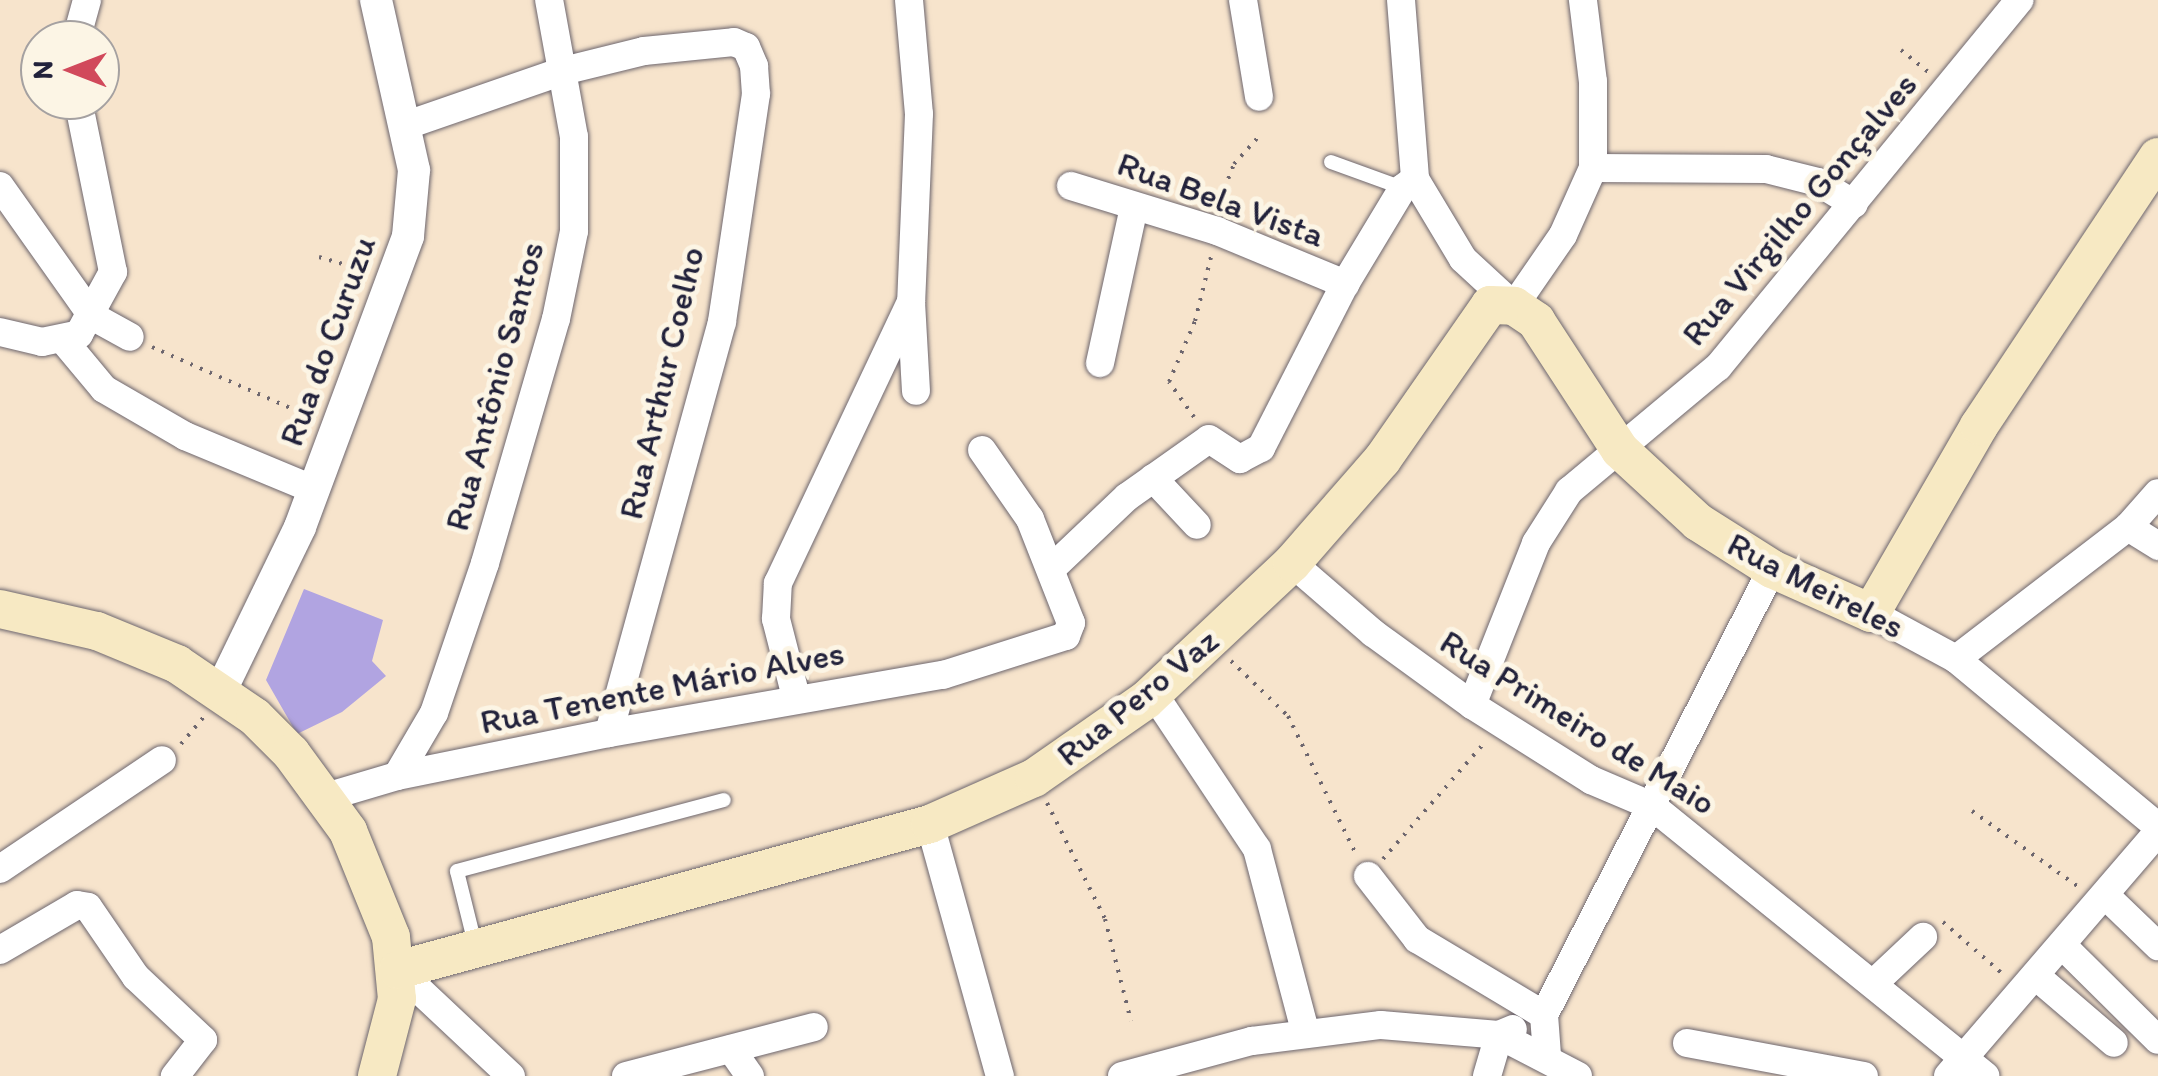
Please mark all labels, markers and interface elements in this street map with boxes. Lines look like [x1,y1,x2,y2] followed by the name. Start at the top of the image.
[20,20,120,120] north arrow
[25,61,59,79] text: N
[1672,64,1926,354] street label: Rua Virgilho Gonçalves
[1113,142,1329,256] street label: Rua Bela Vista
[270,230,384,452] street label: Rua do Curuzu
[435,237,553,535] street label: Rua Antônio Santos
[609,243,713,523] street label: Rua Arthur Coelho
[1721,523,1911,647] street label: Rua Meireles
[1048,620,1226,774] street label: Rua Pero Vaz
[1432,620,1724,824] street label: Rua Primeiro de Maio
[478,631,846,743] street label: Rua Tenente Mário Alves

